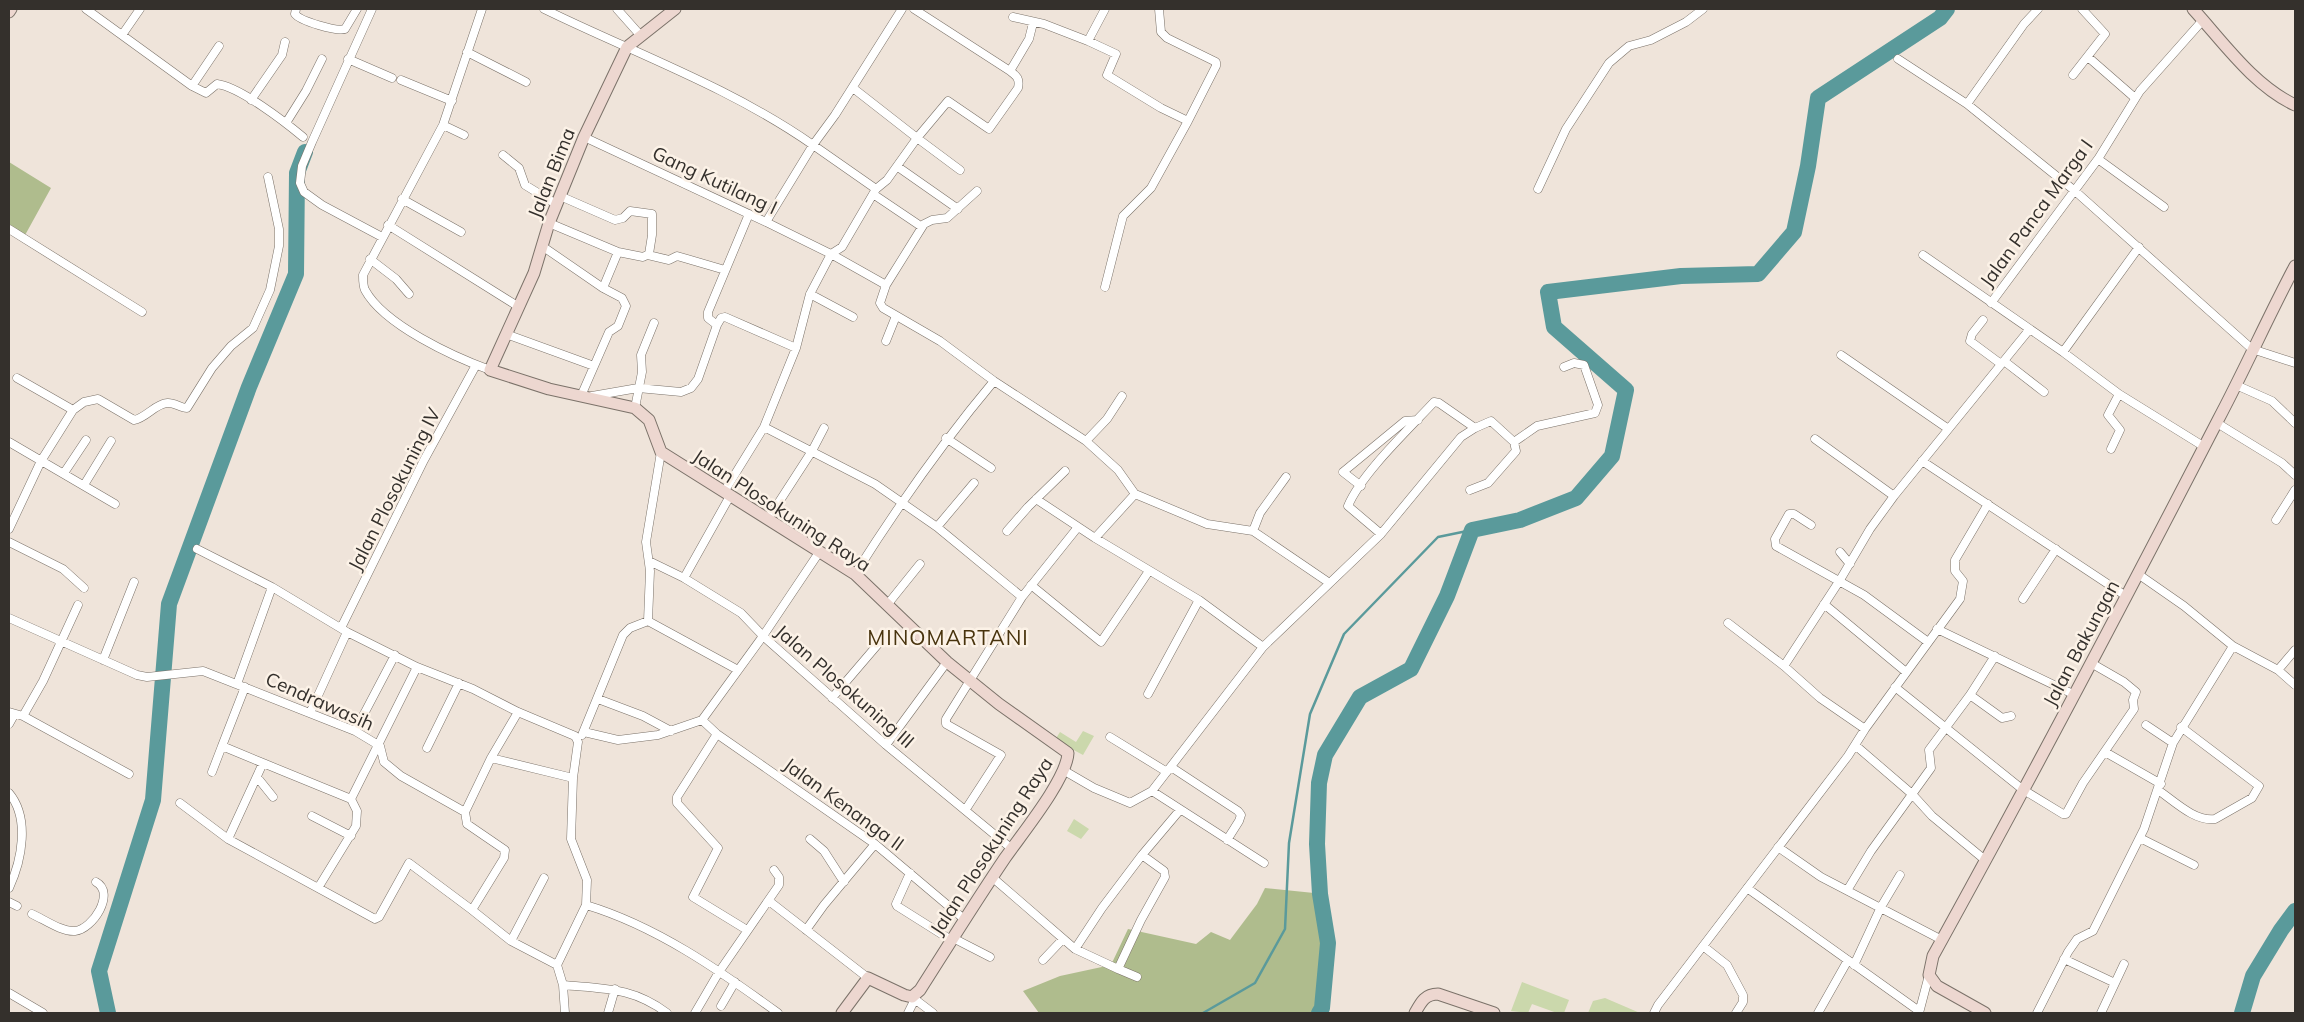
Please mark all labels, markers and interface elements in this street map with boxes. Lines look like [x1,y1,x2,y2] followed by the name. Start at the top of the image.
[522,124,580,222] street label: Jalan Bima
[1974,134,2098,292] street label: Jalan Panca Marga I
[649,141,781,219] street label: Gang Kutilang I
[342,403,446,575] street label: Jalan Plosokuning IV
[689,443,875,577] street label: Jalan Plosokuning Raya
[2038,576,2124,710] street label: Jalan Bakungan
[771,619,919,753] street label: Jalan Plosokuning III
[867,624,1029,650] district label: MINOMARTANI
[262,666,378,736] street label: Cendrawasih
[779,752,909,856] street label: Jalan Kenanga II
[924,753,1058,939] street label: Jalan Plosokuning Raya

